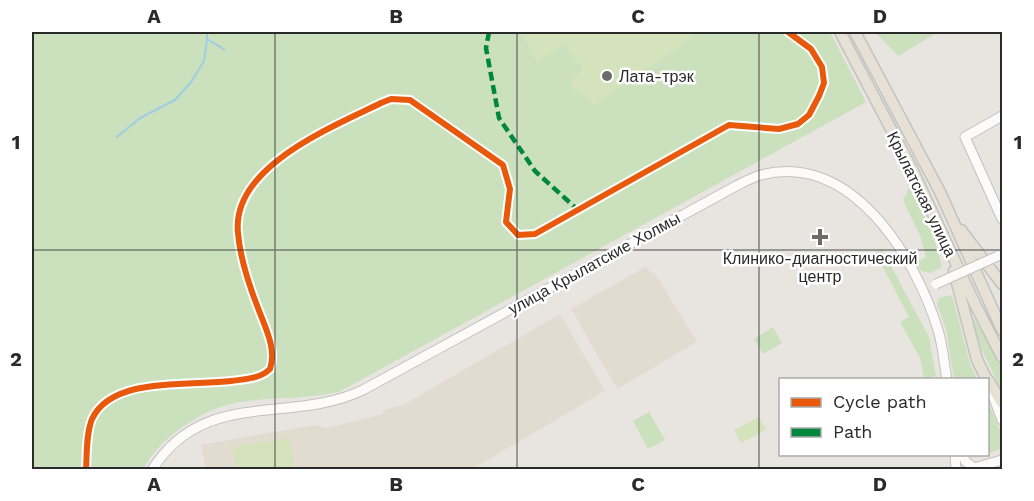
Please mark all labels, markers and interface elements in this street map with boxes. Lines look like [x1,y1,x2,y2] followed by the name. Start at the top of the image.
[147,4,161,28] text: A
[389,4,403,28] text: B
[631,4,645,28] text: C
[873,4,887,28] text: D
[619,67,695,86] place label: Лата-трэк
[600,69,614,83] marker: Лата-трэк
[883,128,960,260] street label: Крылатская улица
[12,130,20,154] text: 1
[1014,130,1022,154] text: 1
[505,208,683,319] street label: улица Крылатские Холмы
[811,228,829,246] marker: Клинико-диагностический центр
[723,249,917,286] place label: Клинико-диагностический центр
[10,347,22,371] text: 2
[1012,347,1024,371] text: 2
[779,378,989,456] legend
[833,391,927,412] text: Cycle path
[833,421,873,442] text: Path
[147,472,161,496] text: A
[389,472,403,496] text: B
[631,472,645,496] text: C
[873,472,887,496] text: D

